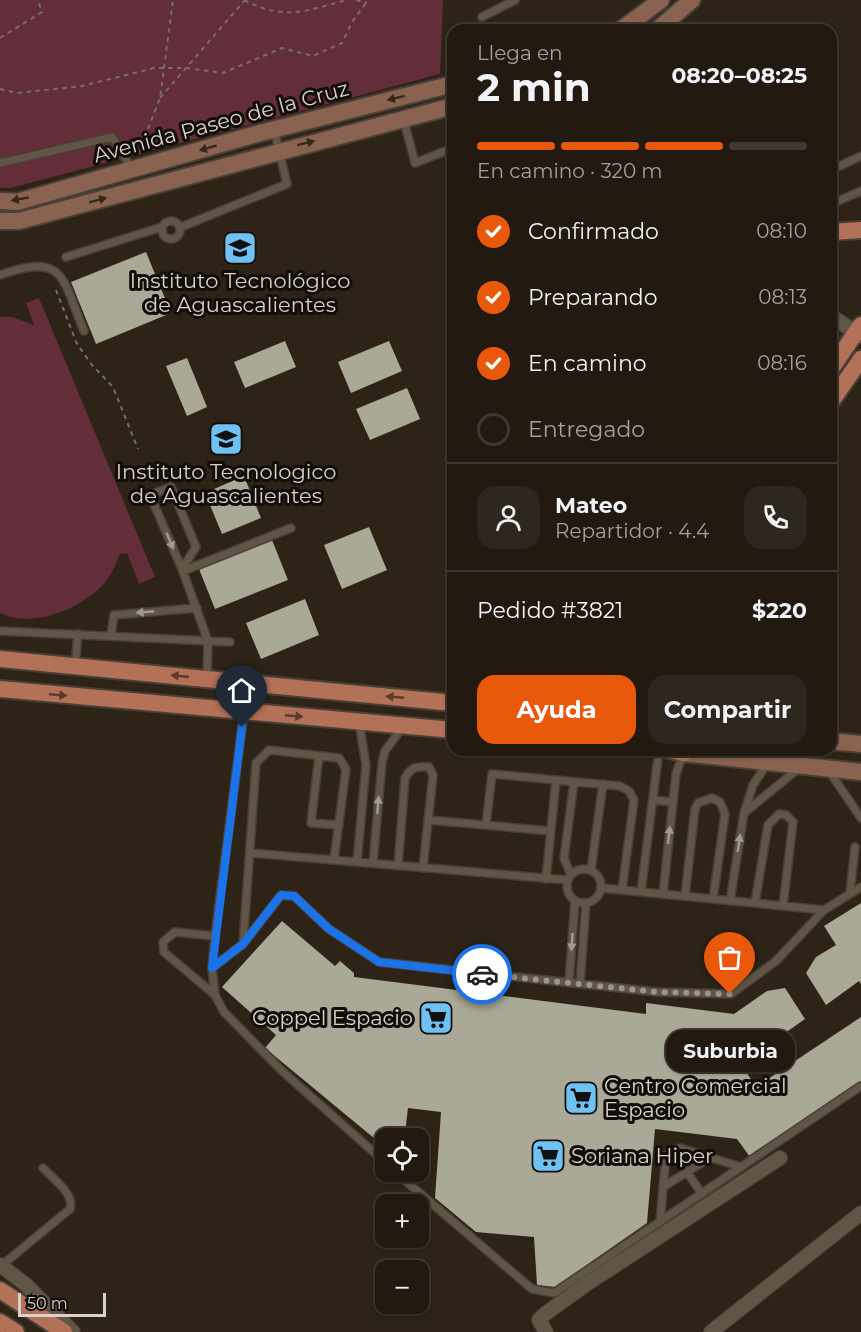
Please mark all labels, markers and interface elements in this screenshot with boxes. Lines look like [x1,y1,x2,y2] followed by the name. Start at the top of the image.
[477,41,563,65] text: Llega en
[671,62,807,89] text: 08:20–08:25
[477,63,591,111] text: 2 min
[91,75,351,168] street label: Avenida Paseo de la Cruz
[387,94,405,103] one-way arrow
[297,138,315,148] one-way arrow
[199,143,217,153] one-way arrow
[477,159,663,183] text: En camino · 320 m
[88,194,107,204] one-way arrow
[10,195,29,204] one-way arrow
[477,215,510,248] icon: check
[528,218,659,245] text: Confirmado
[756,219,807,243] text: 08:10
[222,230,258,266] school or university icon: Instituto Tecnológico de Aguascalientes
[130,268,350,317] place label: Instituto Tecnológico de Aguascalientes
[477,281,510,314] icon: check
[528,284,657,311] text: Preparando
[758,285,807,309] text: 08:13
[477,347,510,380] icon: check
[528,350,647,377] text: En camino
[757,351,807,375] text: 08:16
[528,416,645,443] text: Entregado
[208,421,244,457] school or university icon: Instituto Tecnologico de Aguascalientes
[116,459,336,508] place label: Instituto Tecnologico de Aguascalientes
[477,486,540,549] button: person
[744,486,807,549] button: phone
[555,492,627,519] text: Mateo
[555,519,709,543] text: Repartidor · 4.4
[166,532,175,550] one-way arrow
[477,597,623,624] text: Pedido #3821
[752,597,807,624] text: $220
[136,607,155,617] one-way arrow
[216,665,267,727] pin
[170,671,189,681] one-way arrow
[225,674,258,707] icon: home
[477,675,636,744] button: Ayuda
[648,675,807,744] button: Compartir
[49,690,68,700] one-way arrow
[385,692,404,702] one-way arrow
[285,711,304,721] one-way arrow
[373,795,383,814] one-way arrow
[664,826,674,845] one-way arrow
[735,834,744,853] one-way arrow
[567,932,577,951] one-way arrow
[704,932,755,994] pin
[713,941,746,974] icon: bag
[452,944,512,1004] courier
[466,958,499,991] icon: car
[418,1000,454,1036] supermarket icon: Coppel Espacio
[252,1005,413,1030] place label: Coppel Espacio
[666,1030,795,1072] callout: Suburbia
[683,1039,778,1063] text: Suburbia
[604,1073,787,1122] place label: Centro Comercial Espacio
[563,1080,599,1116] supermarket icon: Centro Comercial Espacio
[375,1128,429,1314] map controls
[375,1128,429,1182] button: locate
[530,1138,566,1174] supermarket icon: Soriana Hiper
[571,1143,714,1168] place label: Soriana Hiper
[375,1194,429,1248] button: +
[375,1260,429,1314] button: −
[18,1290,106,1318] scale bar
[27,1294,68,1313] text: 50 m

